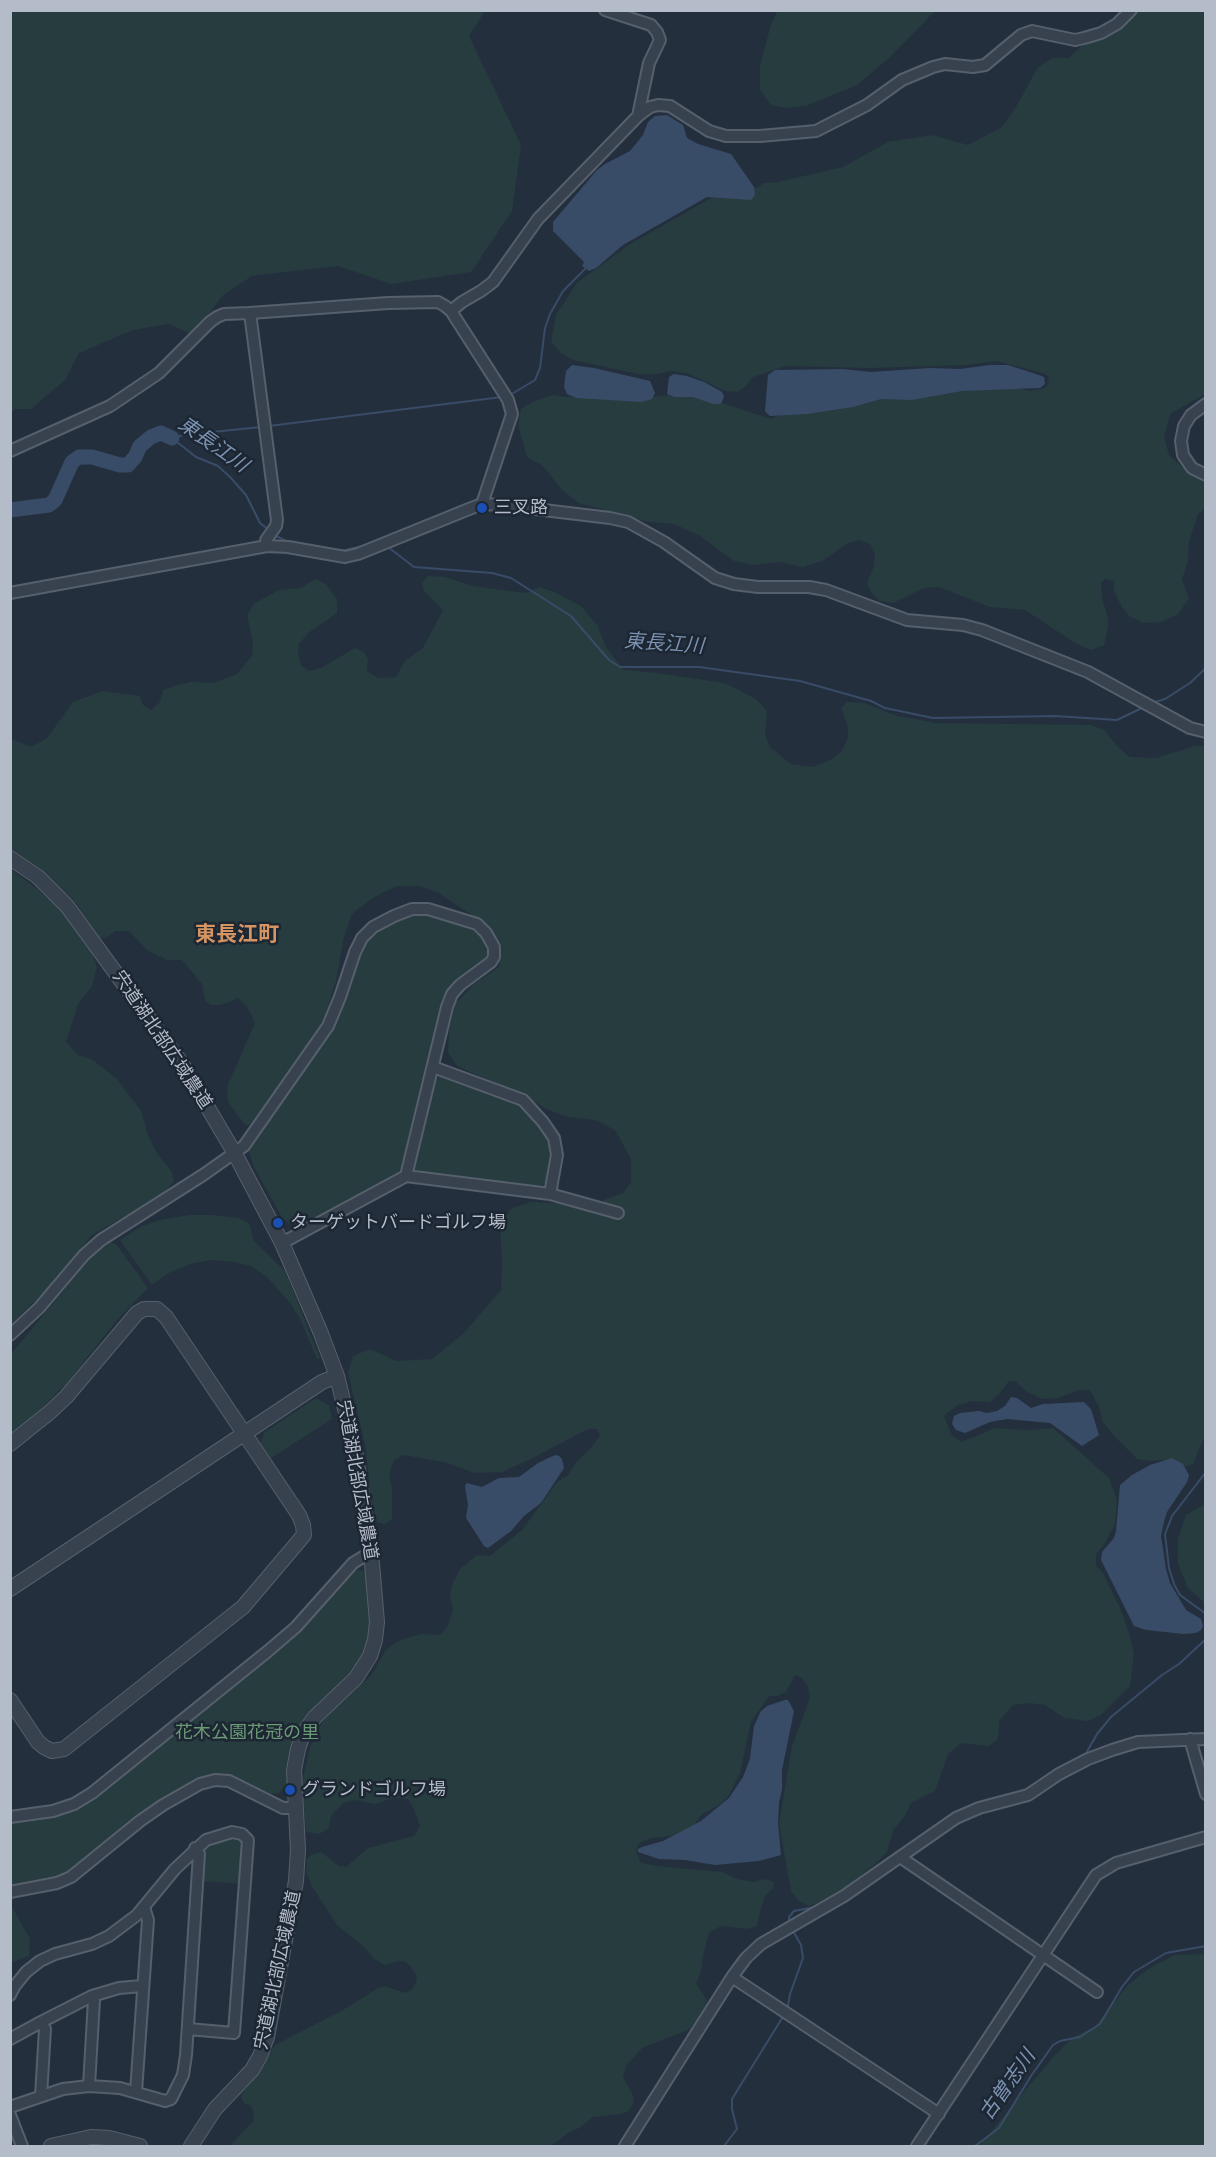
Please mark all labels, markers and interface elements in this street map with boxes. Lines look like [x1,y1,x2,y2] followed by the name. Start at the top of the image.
[173,412,253,478] water label: 東長江川
[494,497,548,519] place label: 三叉路
[475,501,489,515] marker: 三叉路
[623,629,705,659] water label: 東長江川
[195,922,279,948] district label: 東長江町
[108,967,216,1113] street label: 宍道湖北部広域農道
[290,1212,506,1234] place label: ターゲットバードゴルフ場
[271,1216,285,1230] marker: ターゲットバードゴルフ場
[332,1398,382,1562] street label: 宍道湖北部広域農道
[175,1722,319,1744] park label: 花木公園花冠の里
[302,1779,446,1801] place label: グランドゴルフ場
[283,1783,297,1797] marker: グランドゴルフ場
[251,1889,305,2051] street label: 宍道湖北部広域農道
[975,2045,1041,2125] water label: 古曽志川

